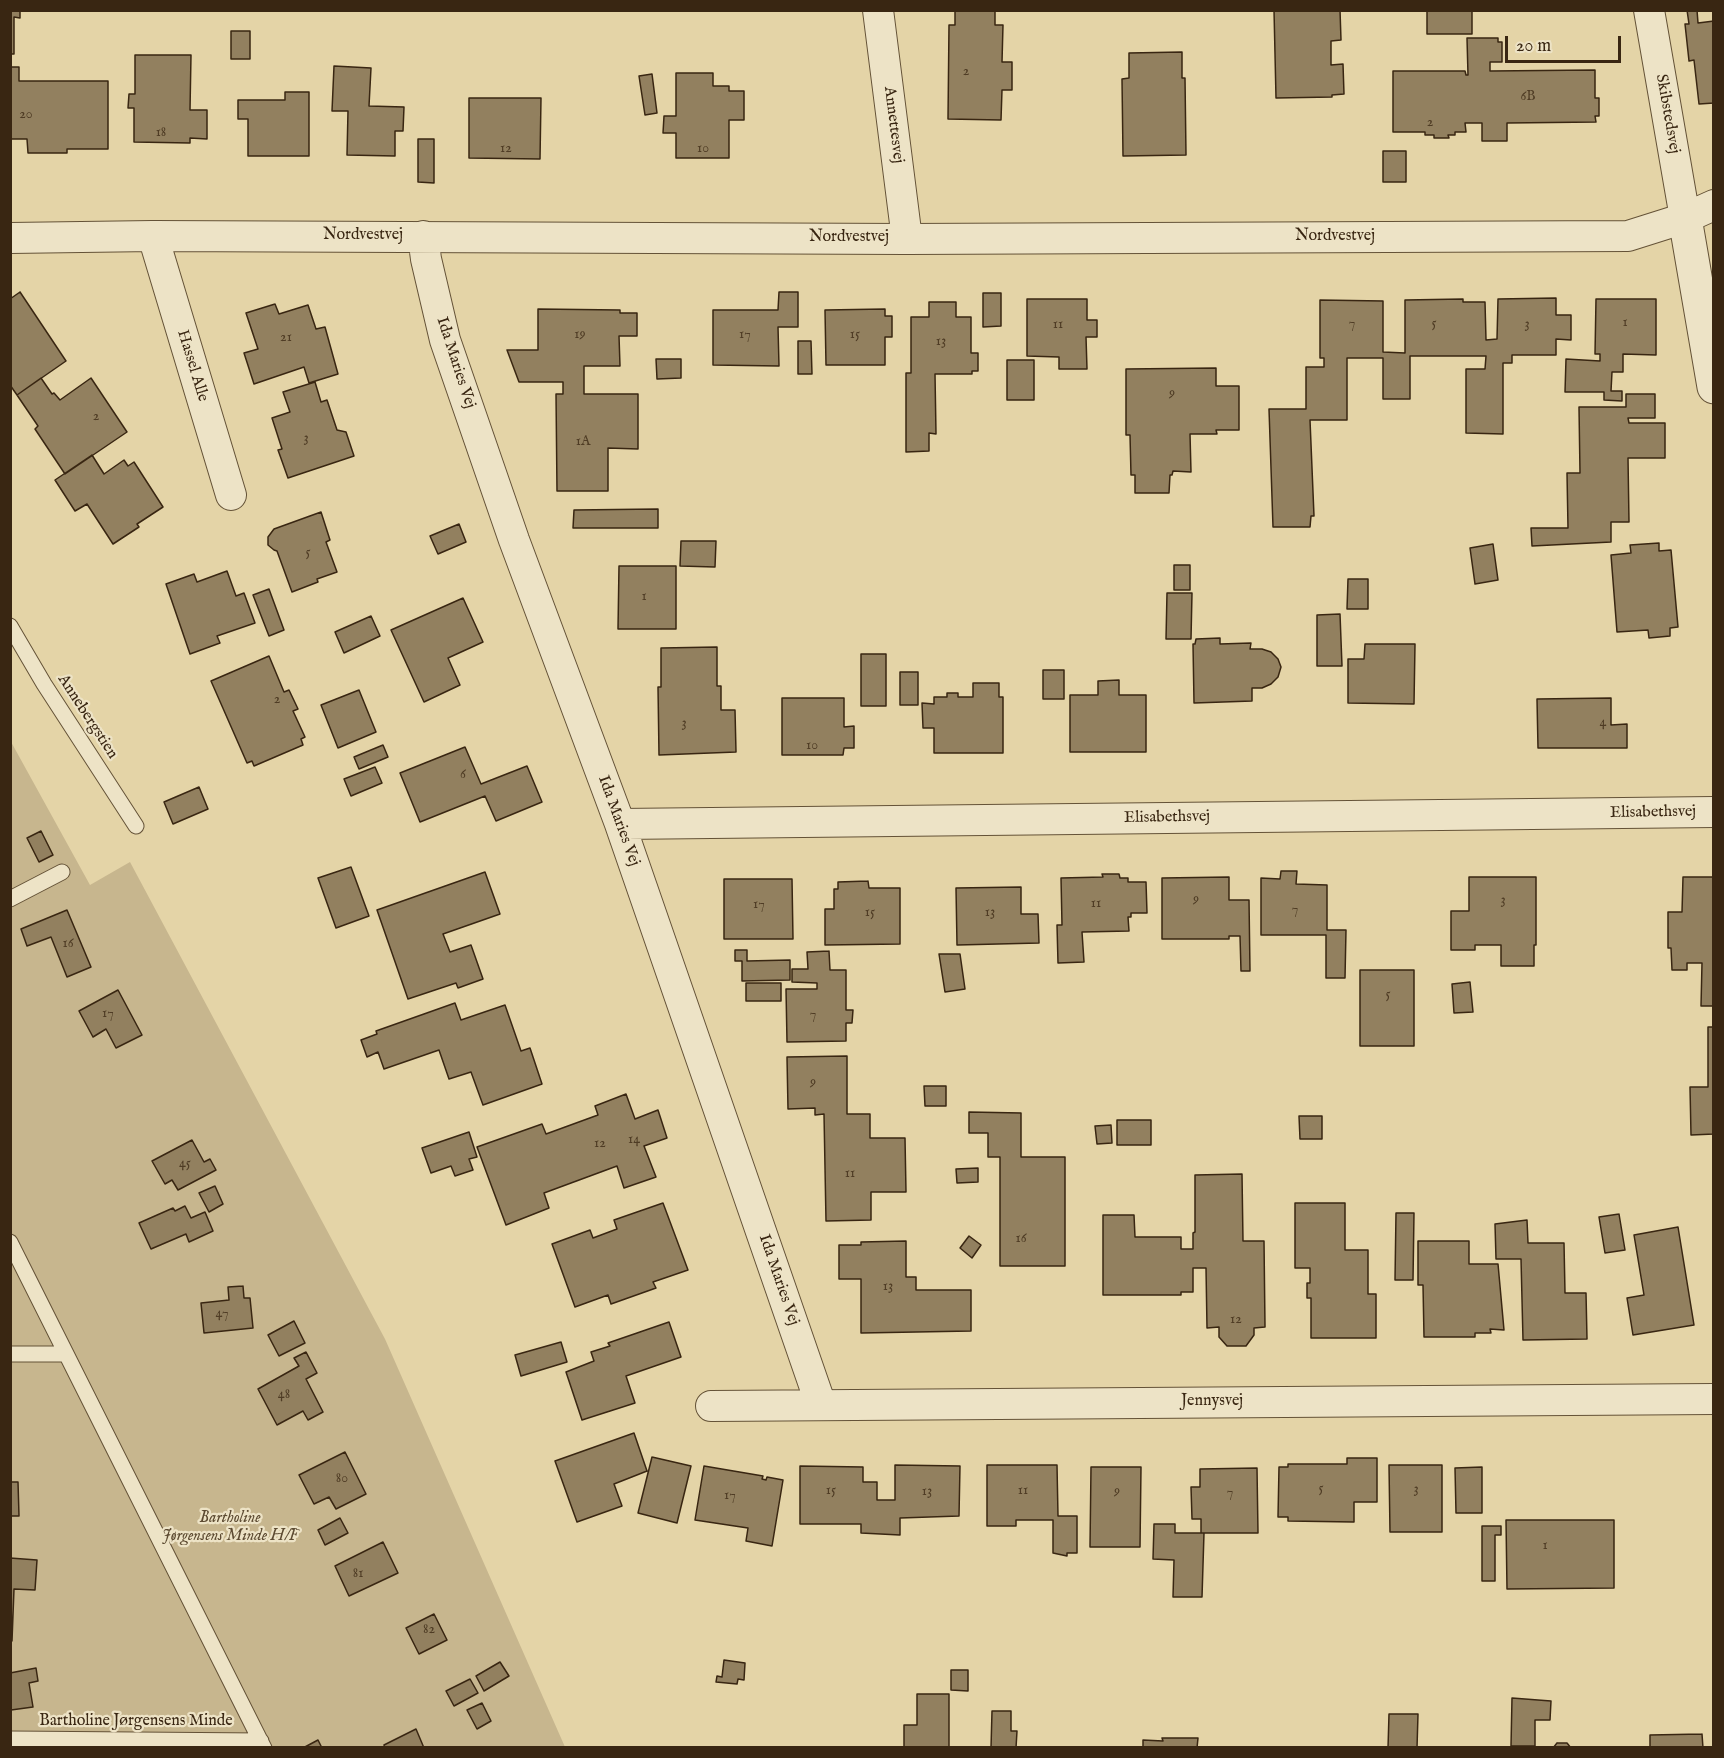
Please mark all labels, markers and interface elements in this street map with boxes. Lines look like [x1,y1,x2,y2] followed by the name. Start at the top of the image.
[1508,24,1624,62] scale bar
[1516,35,1551,58] text: 20 m
[963,64,969,80] house number: 2
[1651,73,1683,155] street label: Skibstedsvej
[879,85,907,165] street label: Annettesvej
[1520,89,1536,105] house number: 6B
[19,107,33,123] house number: 20
[1427,115,1433,131] house number: 2
[156,125,166,141] house number: 18
[500,141,512,157] house number: 12
[697,141,709,157] house number: 10
[323,226,403,246] street label: Nordvestvej
[1295,227,1375,247] street label: Nordvestvej
[809,228,889,248] street label: Nordvestvej
[431,315,479,411] street label: Ida Maries Vej
[1622,315,1628,331] house number: 1
[1349,316,1355,332] house number: 7
[1431,316,1437,332] house number: 5
[1053,317,1063,333] house number: 11
[1524,317,1530,333] house number: 3
[574,327,586,343] house number: 19
[739,327,751,343] house number: 17
[850,327,860,343] house number: 15
[172,328,212,404] street label: Hassel Alle
[280,330,292,346] house number: 21
[936,334,946,350] house number: 13
[1169,386,1175,402] house number: 9
[93,409,99,425] house number: 2
[303,431,309,447] house number: 3
[576,434,590,450] house number: 1A
[305,545,311,561] house number: 5
[641,589,647,605] house number: 1
[53,671,121,763] street label: Annebergstien
[274,692,280,708] house number: 2
[1600,715,1606,731] house number: 4
[681,716,687,732] house number: 3
[806,738,818,754] house number: 10
[460,767,466,783] house number: 6
[593,773,643,869] street label: Ida Maries Vej
[1610,803,1696,823] street label: Elisabethsvej
[1124,808,1210,828] street label: Elisabethsvej
[1193,892,1199,908] house number: 9
[1500,893,1506,909] house number: 3
[1091,896,1101,912] house number: 11
[753,897,765,913] house number: 17
[1292,902,1298,918] house number: 7
[865,905,875,921] house number: 15
[985,905,995,921] house number: 13
[62,936,74,952] house number: 16
[1385,987,1391,1003] house number: 5
[102,1006,114,1022] house number: 17
[810,1007,816,1023] house number: 7
[810,1075,816,1091] house number: 9
[628,1132,640,1148] house number: 14
[594,1136,606,1152] house number: 12
[179,1156,191,1172] house number: 45
[845,1166,855,1182] house number: 11
[1015,1231,1027,1247] house number: 16
[753,1232,803,1328] street label: Ida Maries Vej
[883,1279,893,1295] house number: 13
[216,1306,228,1322] house number: 47
[1230,1312,1242,1328] house number: 12
[278,1387,290,1403] house number: 48
[1181,1392,1243,1412] street label: Jennysvej
[336,1471,348,1487] house number: 80
[1318,1481,1324,1497] house number: 5
[1413,1482,1419,1498] house number: 3
[826,1483,836,1499] house number: 15
[1018,1483,1028,1499] house number: 11
[922,1484,932,1500] house number: 13
[1114,1484,1120,1500] house number: 9
[1227,1485,1233,1501] house number: 7
[724,1488,736,1504] house number: 17
[162,1509,298,1547] park label: Bartholine Jørgensens Minde H/F
[1542,1538,1548,1554] house number: 1
[353,1566,363,1582] house number: 81
[423,1622,435,1638] house number: 82
[39,1712,233,1732] street label: Bartholine Jørgensens Minde

